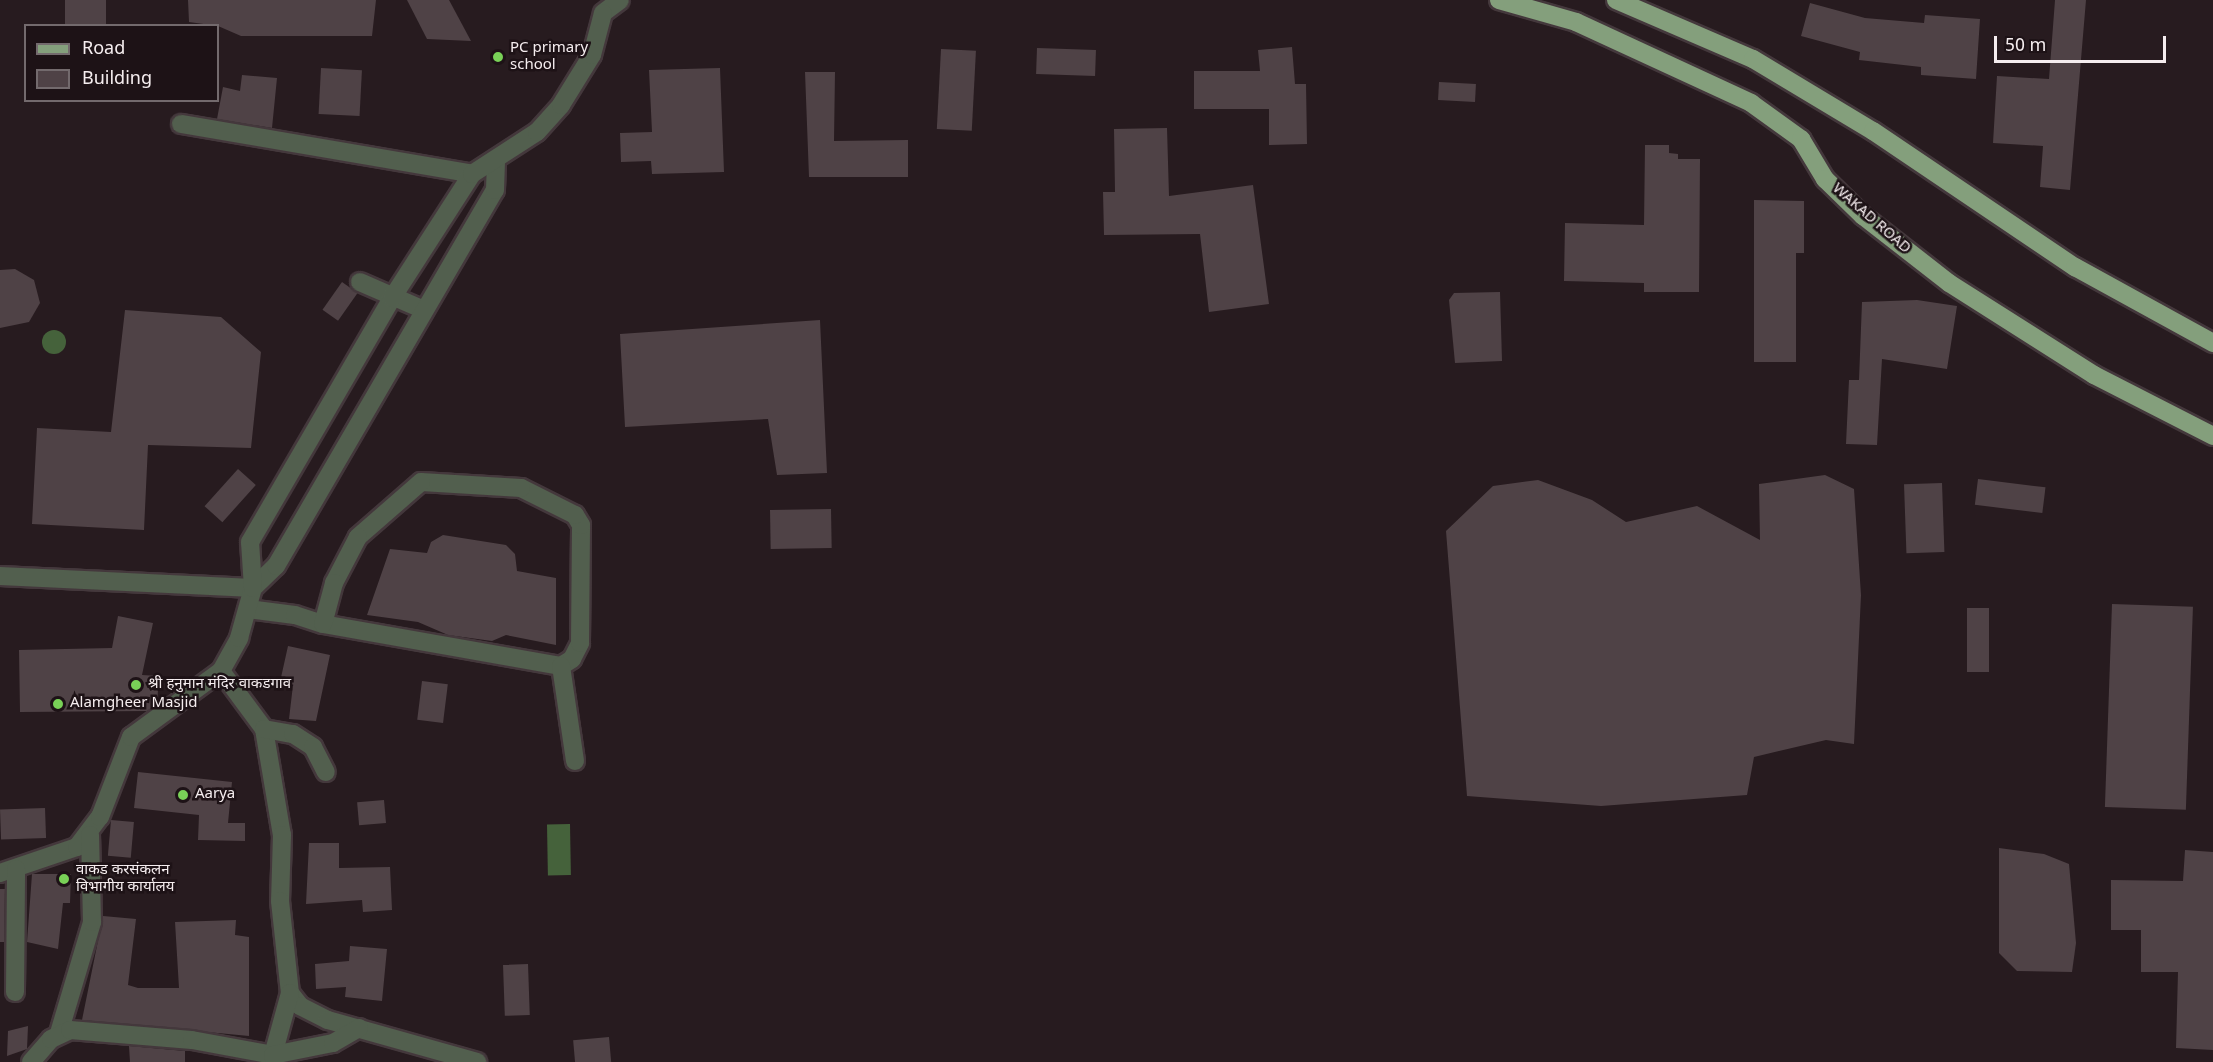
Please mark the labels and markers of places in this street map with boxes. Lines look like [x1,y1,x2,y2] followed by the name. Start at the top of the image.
[510,39,588,74] place label: PC primary school
[491,50,505,64] marker: PC primary school
[148,676,291,694] place label: श्री हनुमान मंदिर वाकडगाव
[129,678,143,692] marker: श्री हनुमान मंदिर वाकडगाव
[70,695,198,713] place label: Alamgheer Masjid
[51,697,65,711] marker: Alamgheer Masjid
[195,786,235,804] place label: Aarya
[176,788,190,802] marker: Aarya
[76,861,174,896] place label: वाकड करसंकलन विभागीय कार्यालय
[57,872,71,886] marker: वाकड करसंकलन विभागीय कार्यालय

